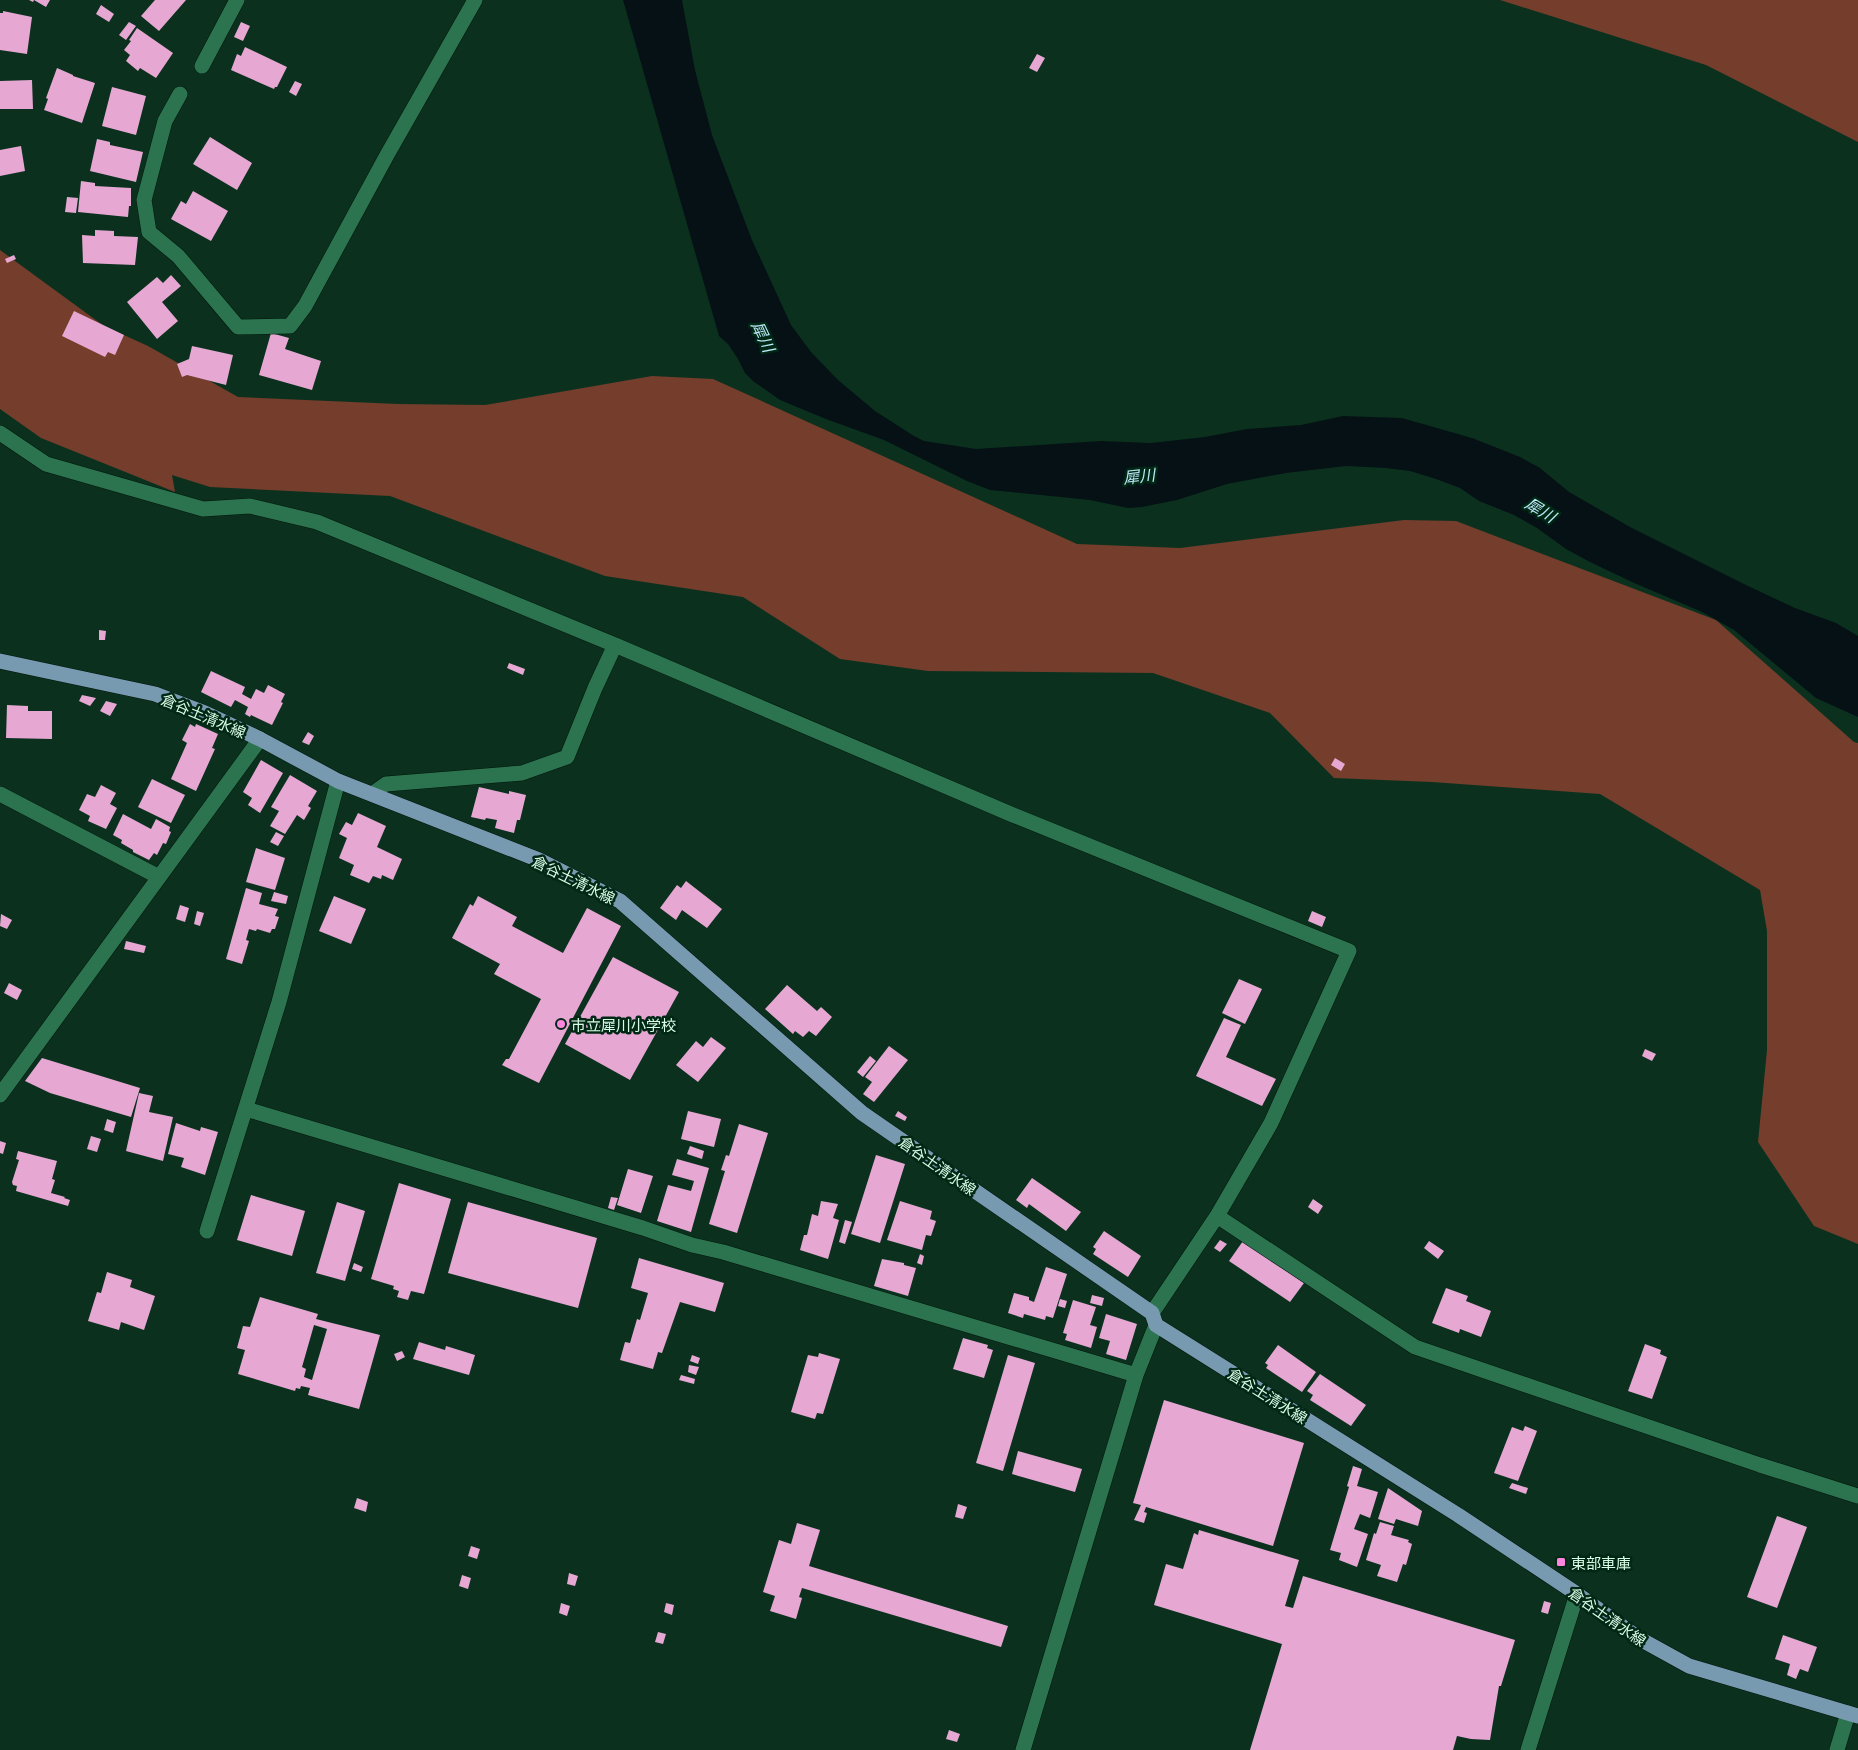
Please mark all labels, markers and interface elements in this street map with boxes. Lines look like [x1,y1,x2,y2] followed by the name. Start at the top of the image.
[746,316,782,357] water label: 犀川
[1122,461,1158,489] water label: 犀川
[1521,490,1563,529] water label: 犀川
[158,687,250,743] street label: 倉谷土清水線
[529,849,619,909] street label: 倉谷土清水線
[571,1013,676,1036] place label: 市立犀川小学校
[555,1018,567,1030] marker: 市立犀川小学校
[895,1130,981,1200] street label: 倉谷土清水線
[1224,1361,1312,1429] street label: 倉谷土清水線
[1571,1551,1631,1574] place label: 東部車庫
[1555,1556,1567,1568] marker: 東部車庫
[1565,1581,1651,1651] street label: 倉谷土清水線

